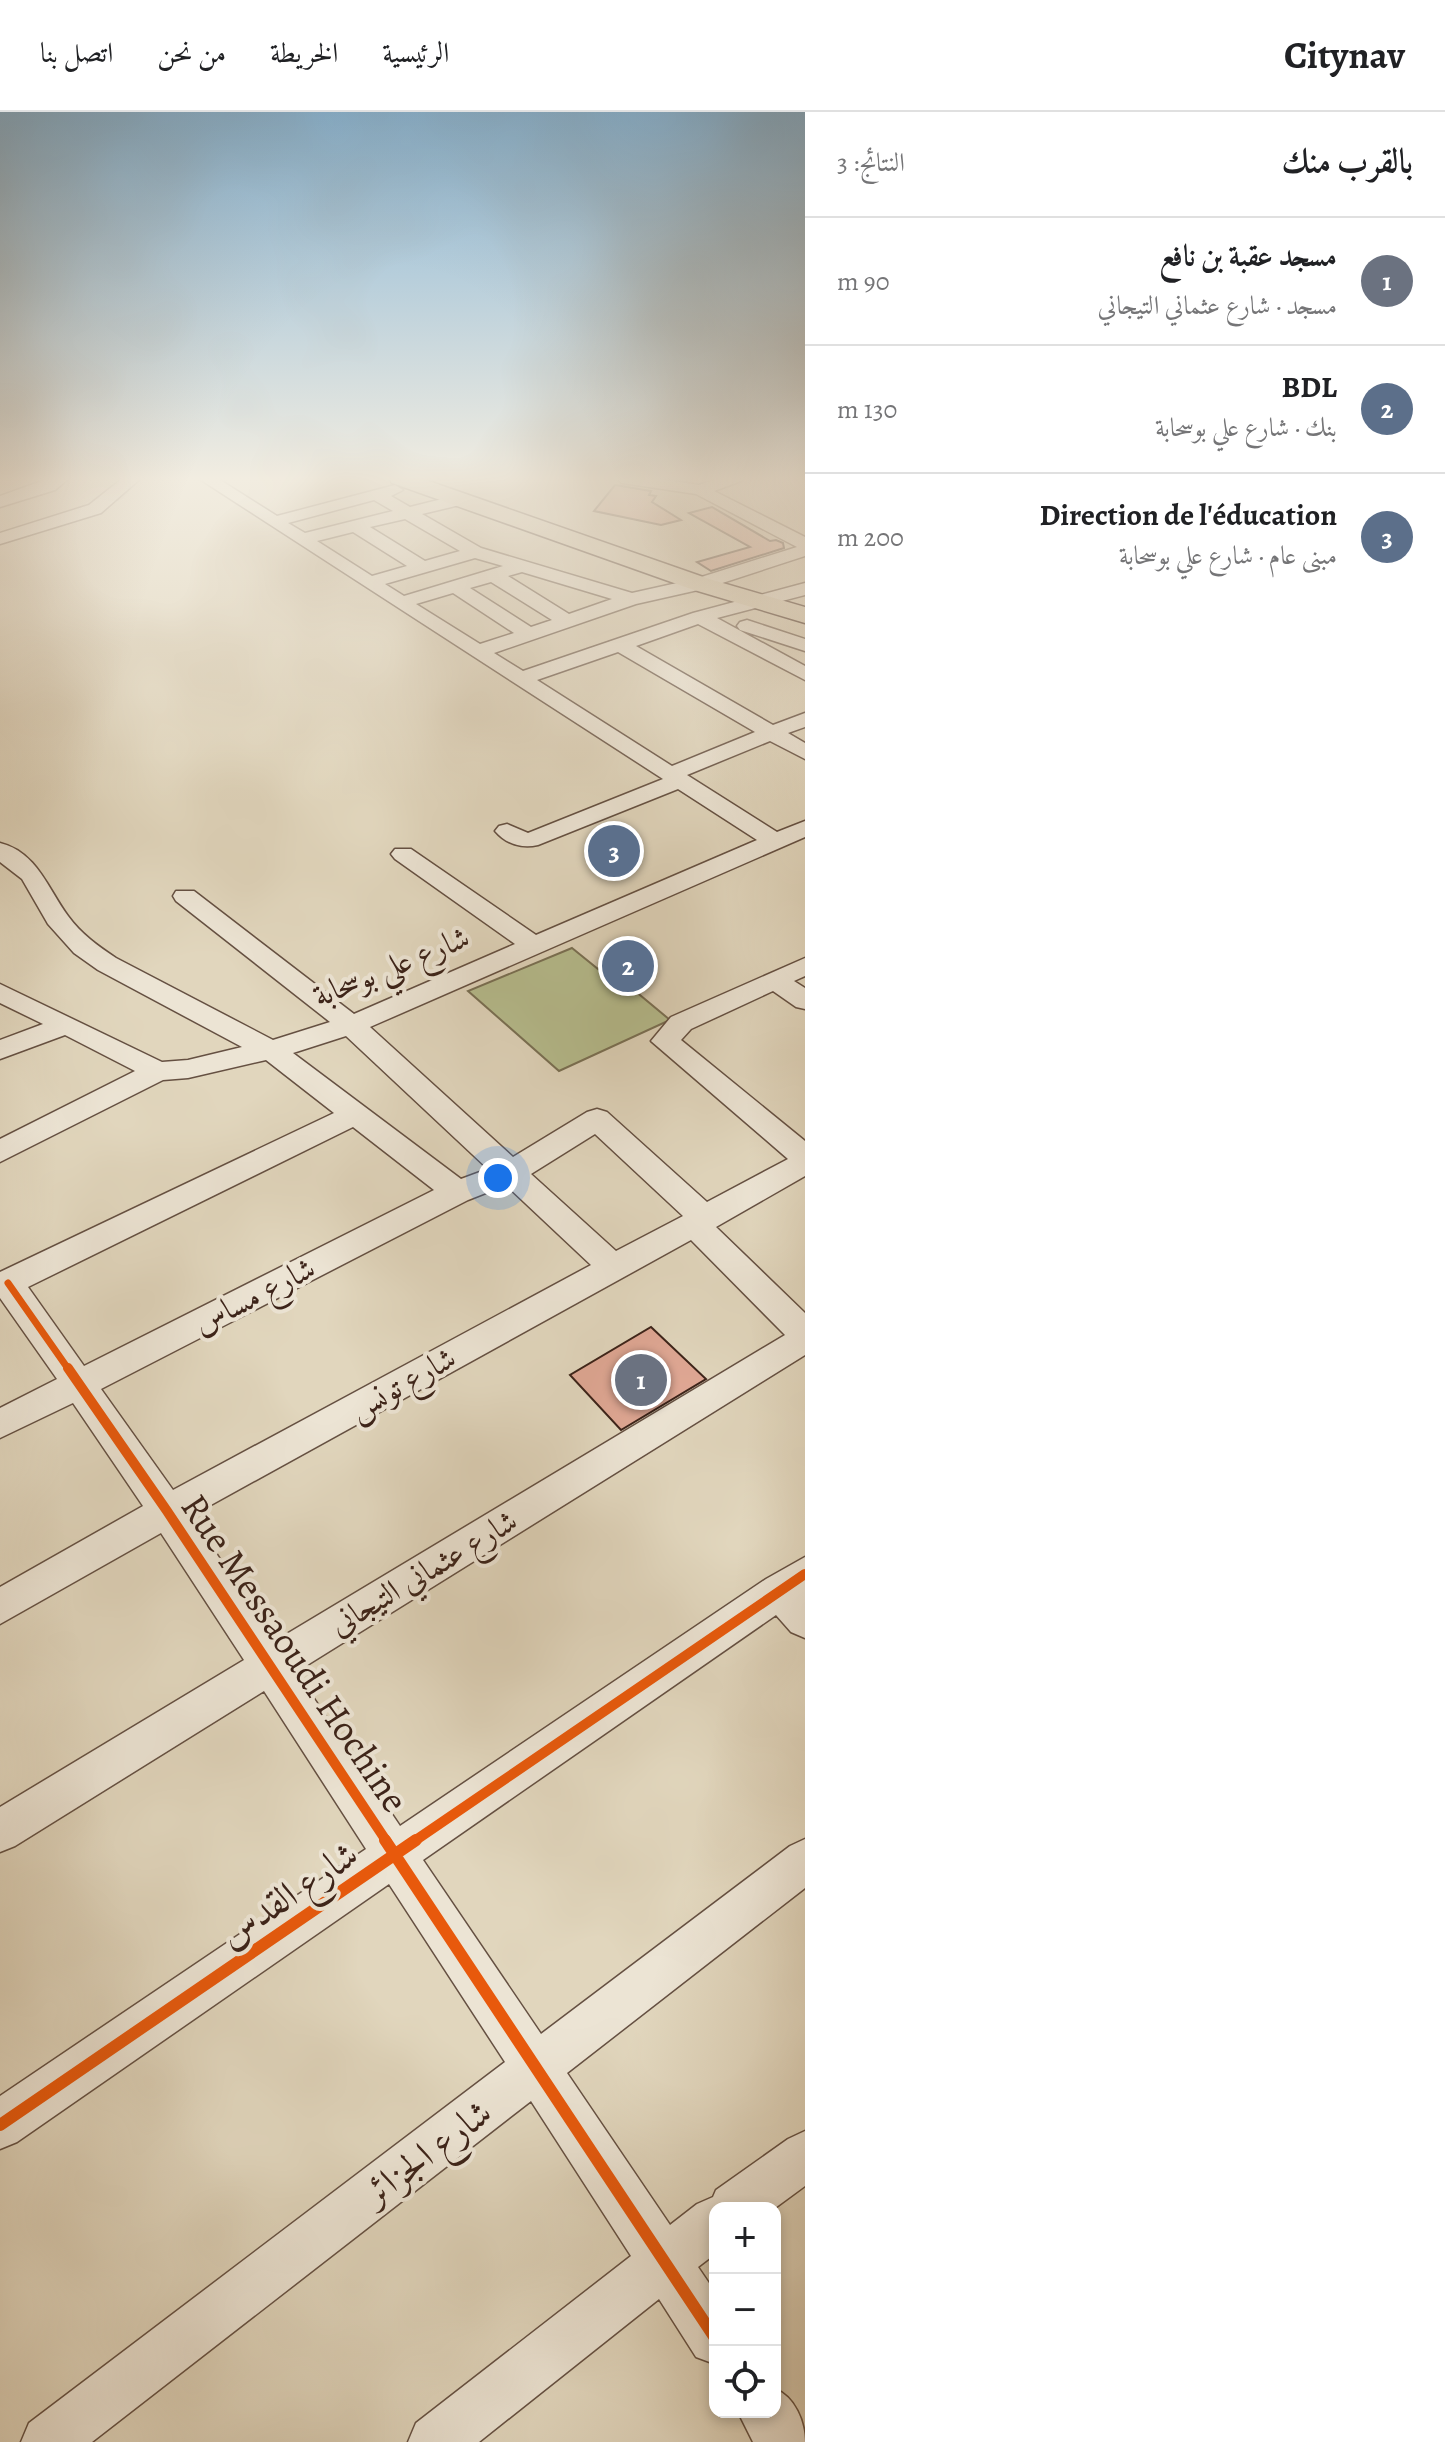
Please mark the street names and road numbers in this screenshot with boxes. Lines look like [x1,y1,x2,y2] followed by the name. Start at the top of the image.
[306,915,479,1026] street label: شارع علي بوسحابة
[185,1246,325,1349] street label: شارع مساس
[340,1335,466,1435] street label: شارع تونس
[169,1484,421,1822] street label: Rue Messaoudi Hochine
[320,1498,528,1650] street label: شارع عثماني التيجاني
[208,1828,371,1964] street label: شارع القدس
[349,2086,505,2224] street label: شارع الجزائر

